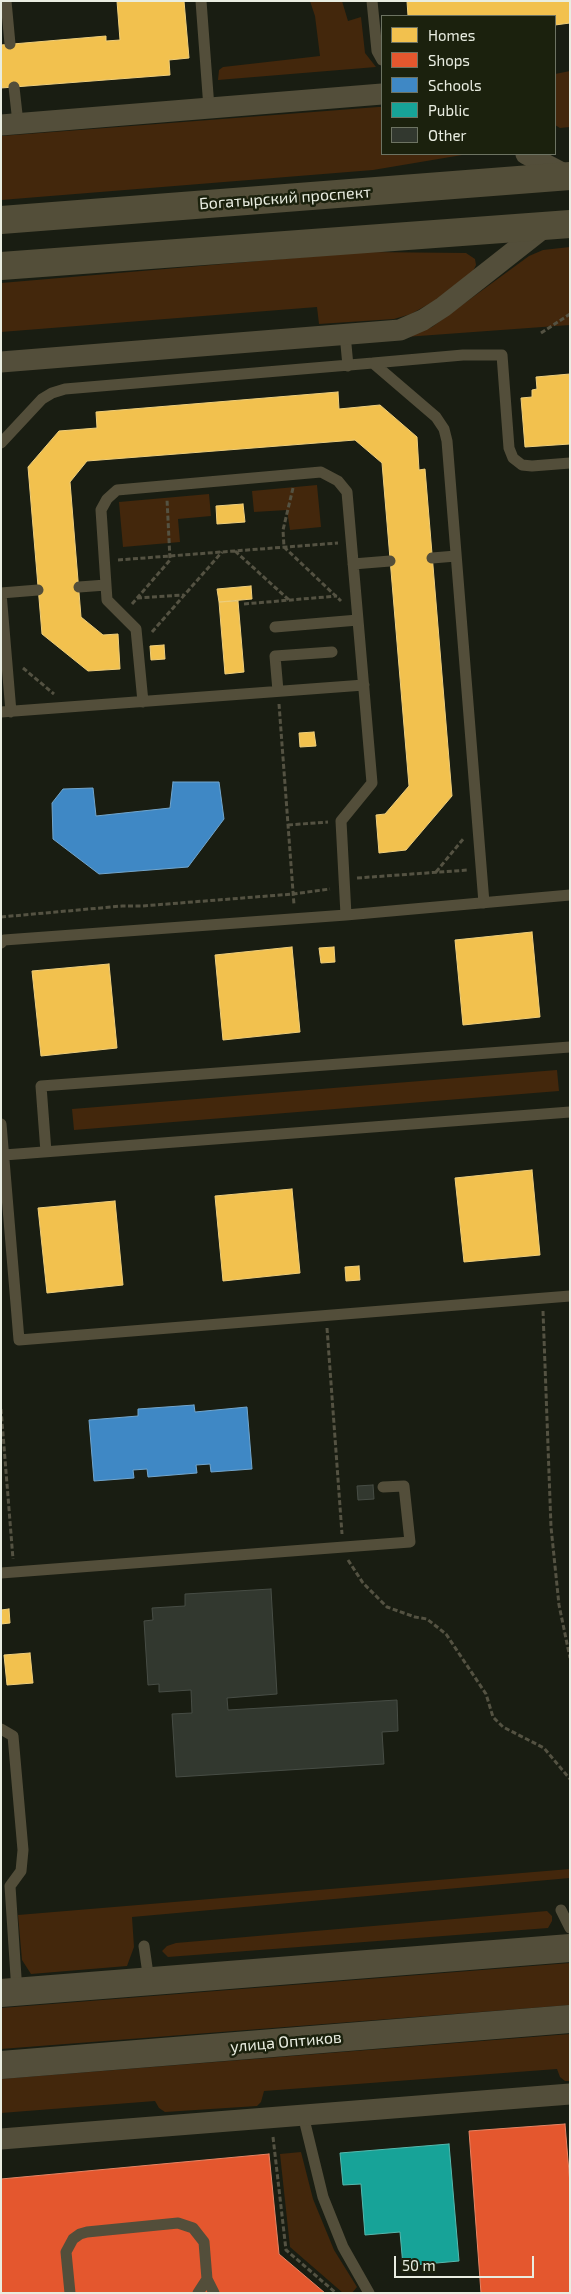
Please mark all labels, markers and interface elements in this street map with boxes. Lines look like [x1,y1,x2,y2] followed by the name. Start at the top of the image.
[381,15,556,155] legend
[428,26,475,44] text: Homes
[428,51,470,69] text: Shops
[428,76,482,94] text: Schools
[428,101,469,119] text: Public
[428,126,467,144] text: Other
[198,182,372,214] street label: Богатырский проспект
[229,2028,343,2056] street label: улица Оптиков
[396,2246,536,2278] scale bar
[402,2256,436,2274] text: 50 m

